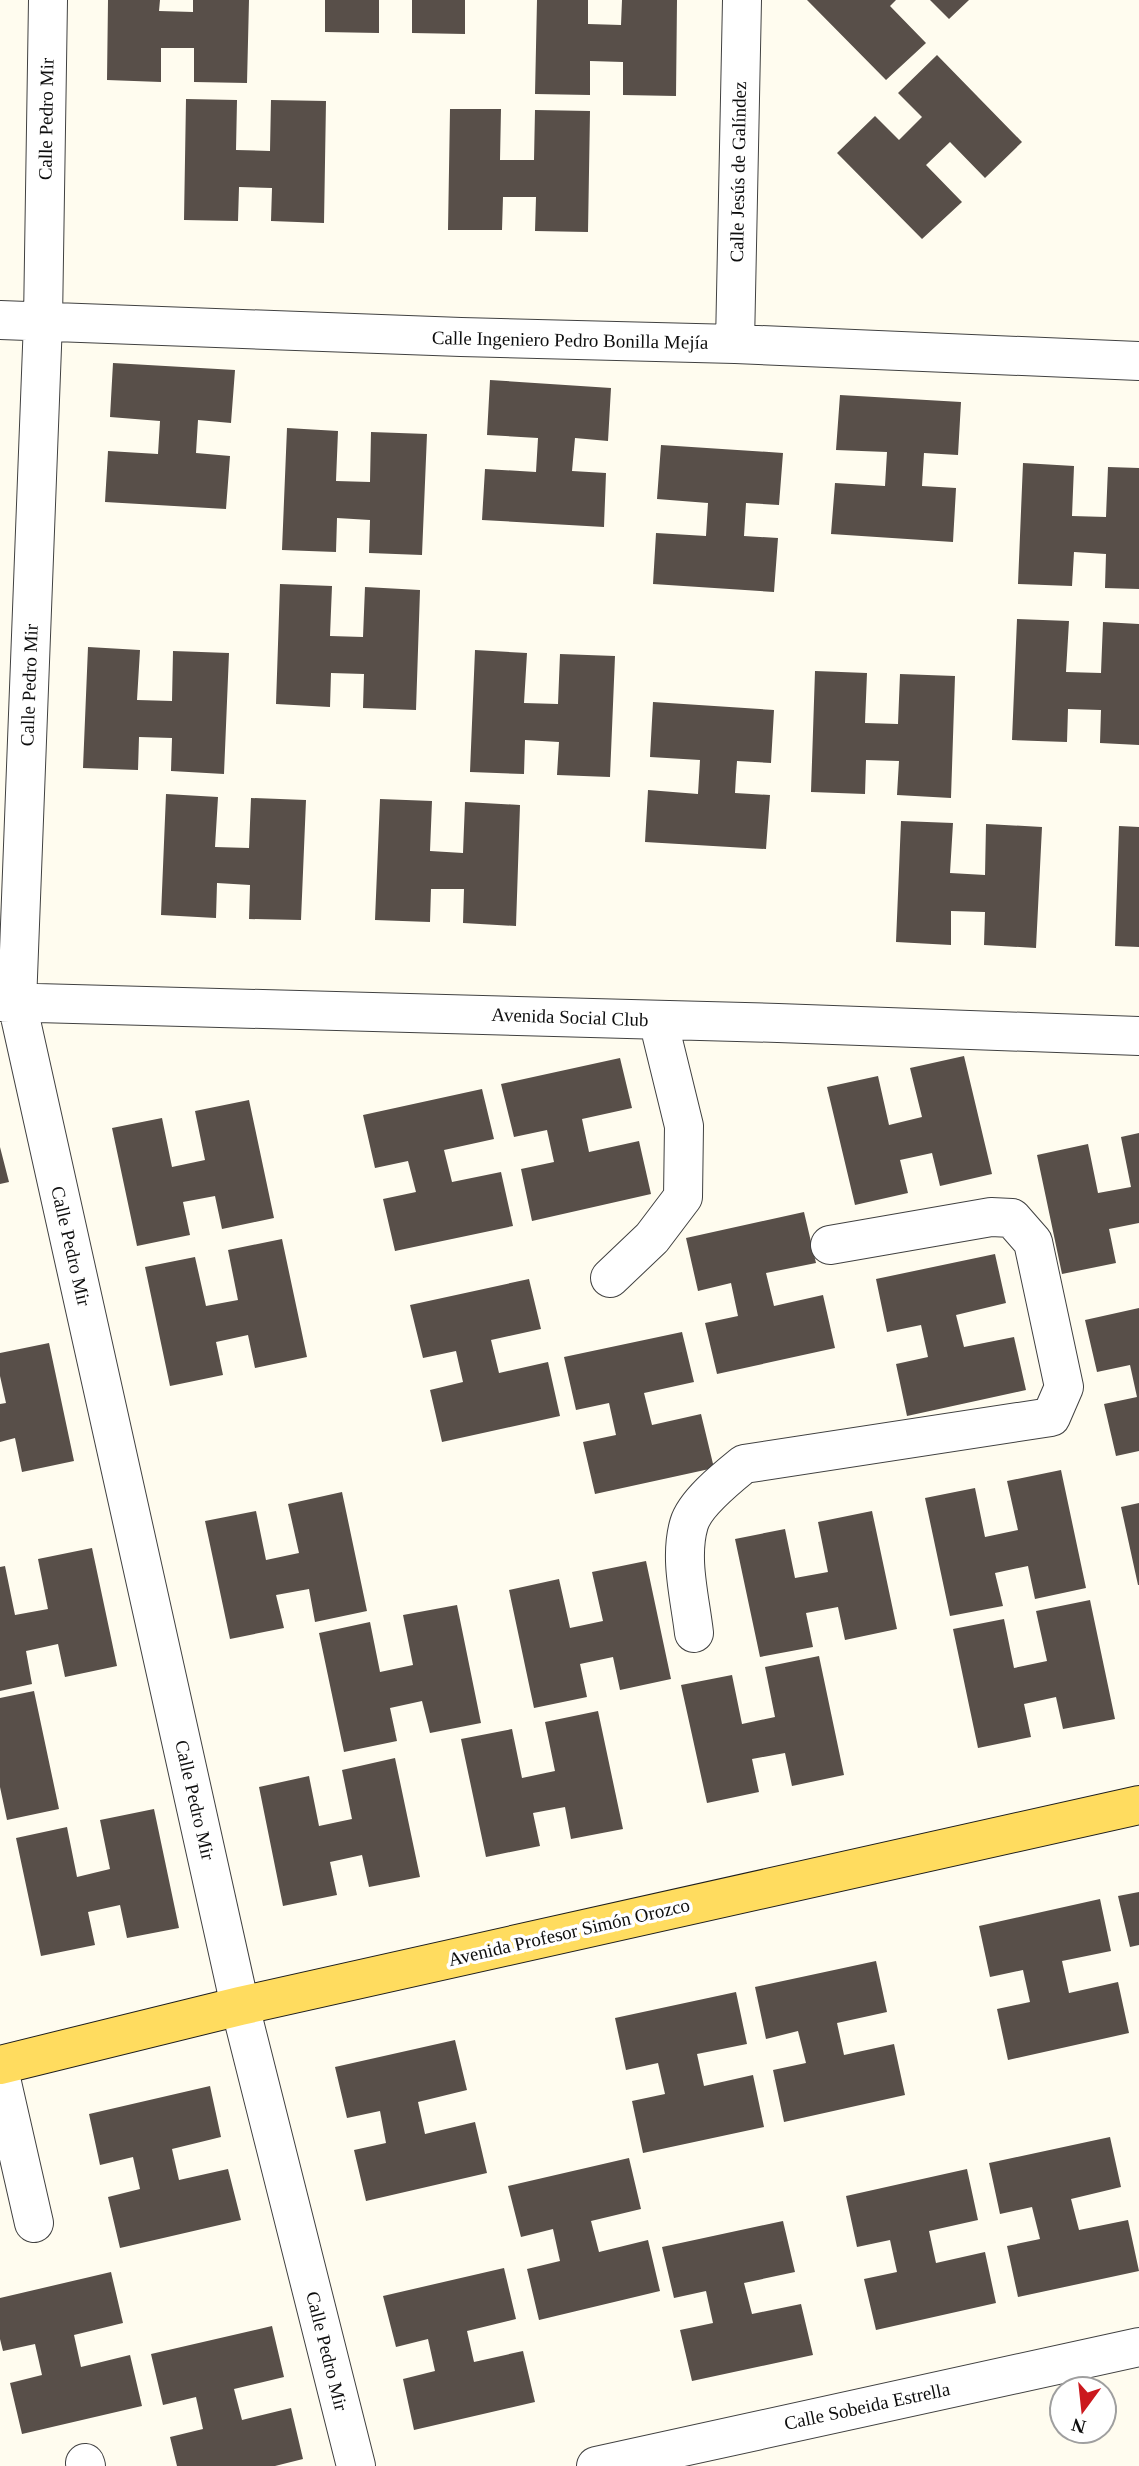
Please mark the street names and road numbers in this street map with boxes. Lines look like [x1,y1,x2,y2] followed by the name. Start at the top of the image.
[34,57,58,180] street label: Calle Pedro Mir
[726,81,750,263] street label: Calle Jesús de Galíndez
[432,327,709,353] street label: Calle Ingeniero Pedro Bonilla Mejía
[16,623,42,747] street label: Calle Pedro Mir
[491,1004,649,1030] street label: Avenida Social Club
[47,1184,95,1309] street label: Calle Pedro Mir
[171,1738,219,1863] street label: Calle Pedro Mir
[446,1894,692,1970] street label: Avenida Profesor Simón Orozco
[302,2289,352,2414] street label: Calle Pedro Mir
[782,2378,952,2434] street label: Calle Sobeida Estrella

